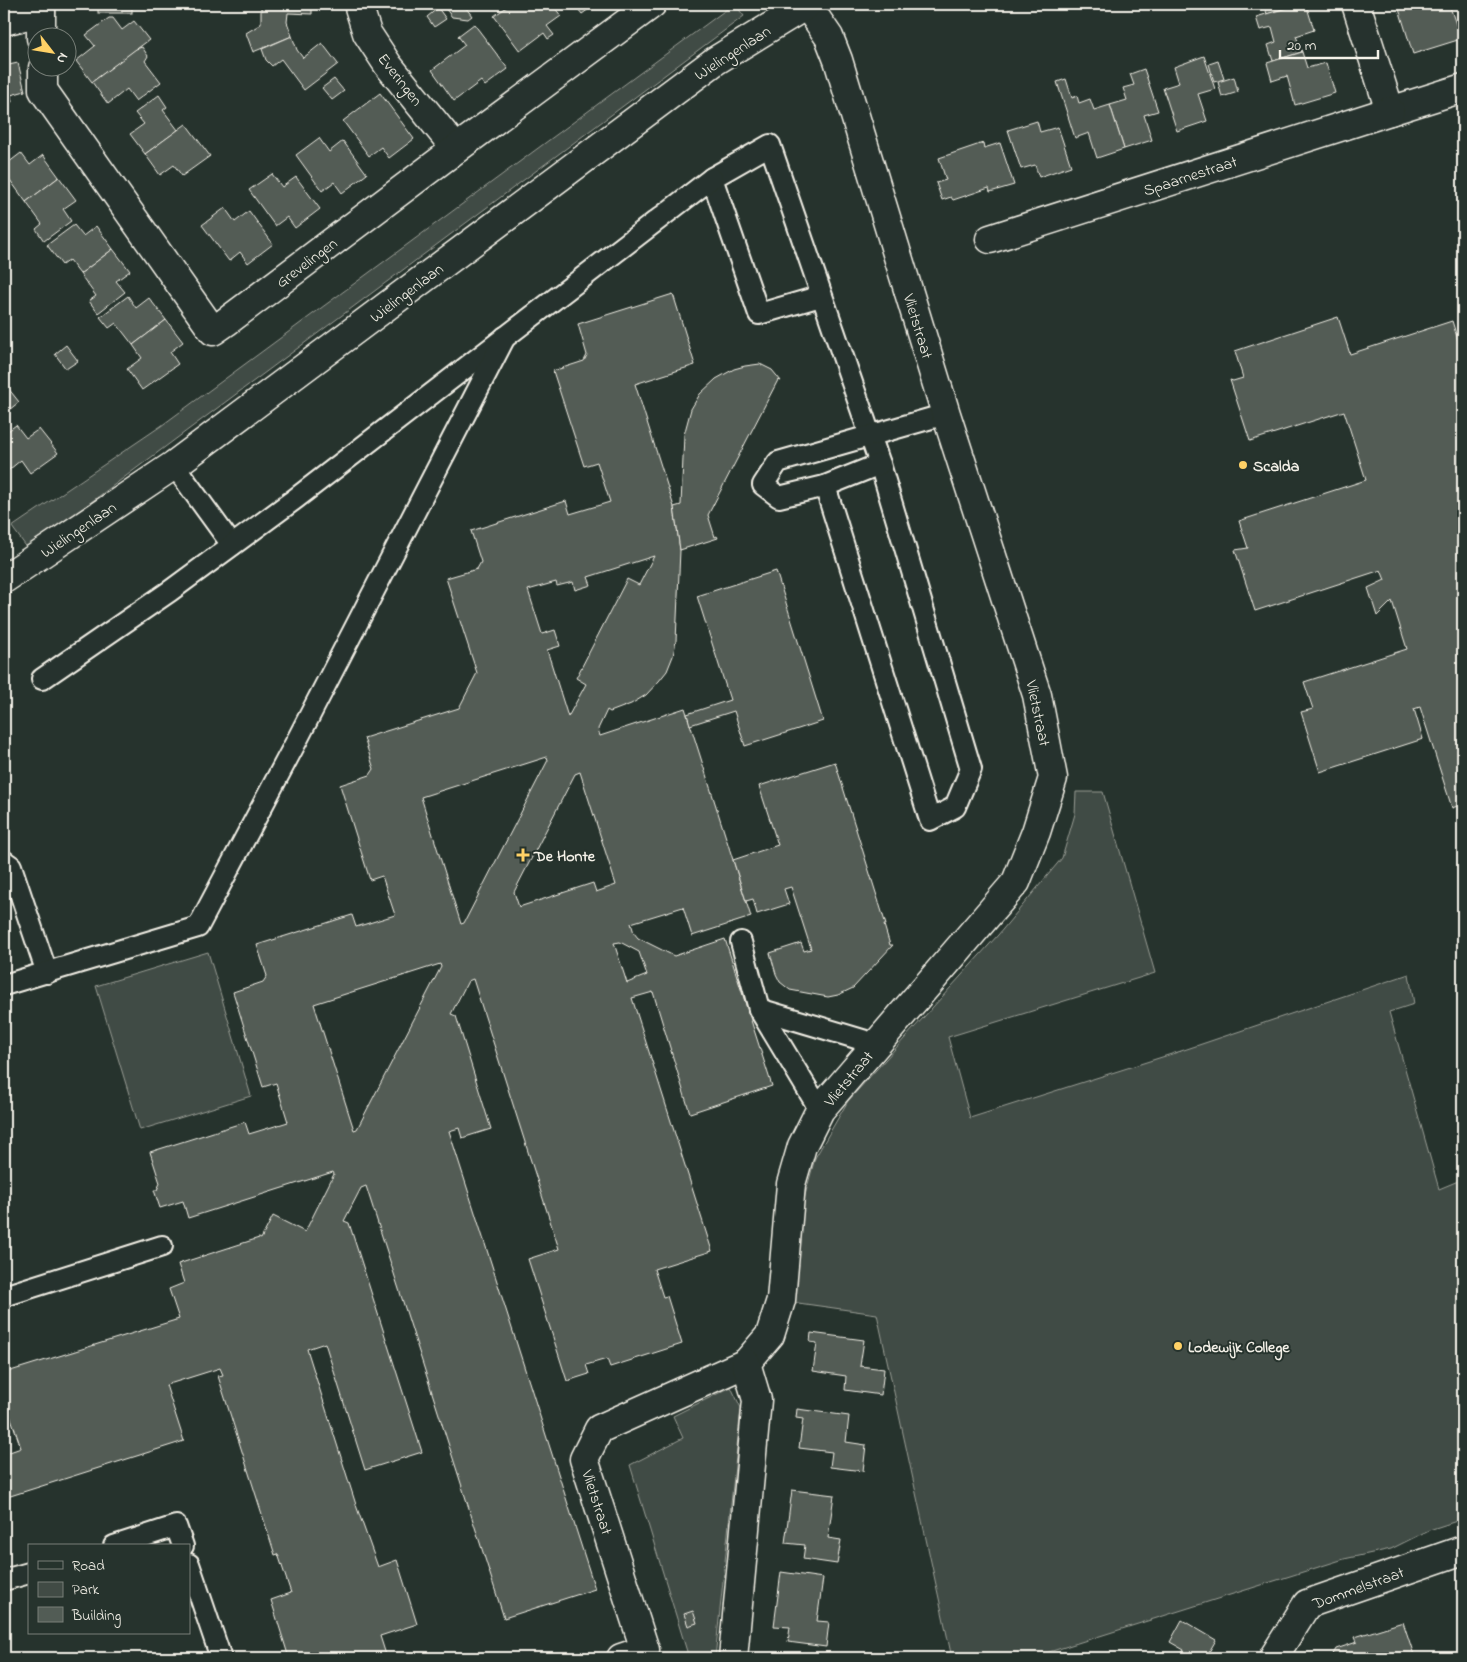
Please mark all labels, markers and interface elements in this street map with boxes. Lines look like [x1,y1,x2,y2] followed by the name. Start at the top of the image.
[690,20,776,87] street label: Wielingenlaan
[28,28,78,78] north arrow
[1280,28,1377,60] scale bar
[1287,35,1317,57] text: 20 m
[50,48,73,67] text: N
[371,49,428,112] street label: Everingen
[1141,150,1241,203] street label: Spaarnestraat
[271,232,343,295] street label: Grevelingen
[365,258,449,329] street label: Wielingenlaan
[896,290,939,363] street label: Vlietstraat
[1253,455,1300,479] place label: Scalda
[1237,459,1249,471] marker: Scalda
[36,496,122,565] street label: Wielingenlaan
[1018,677,1056,749] street label: Vlietstraat
[533,845,596,869] place label: De Honte
[516,848,530,862] marker: De Honte
[818,1046,881,1113] street label: Vlietstraat
[1188,1336,1290,1361] place label: Lodewijk College
[1172,1340,1184,1352] marker: Lodewijk College
[574,1466,618,1539] street label: Vlietstraat
[28,1544,190,1634] legend
[72,1555,105,1577] text: Road
[1309,1561,1408,1617] street label: Dommelstraat
[72,1579,100,1601] text: Park
[71,1605,121,1628] text: Building

